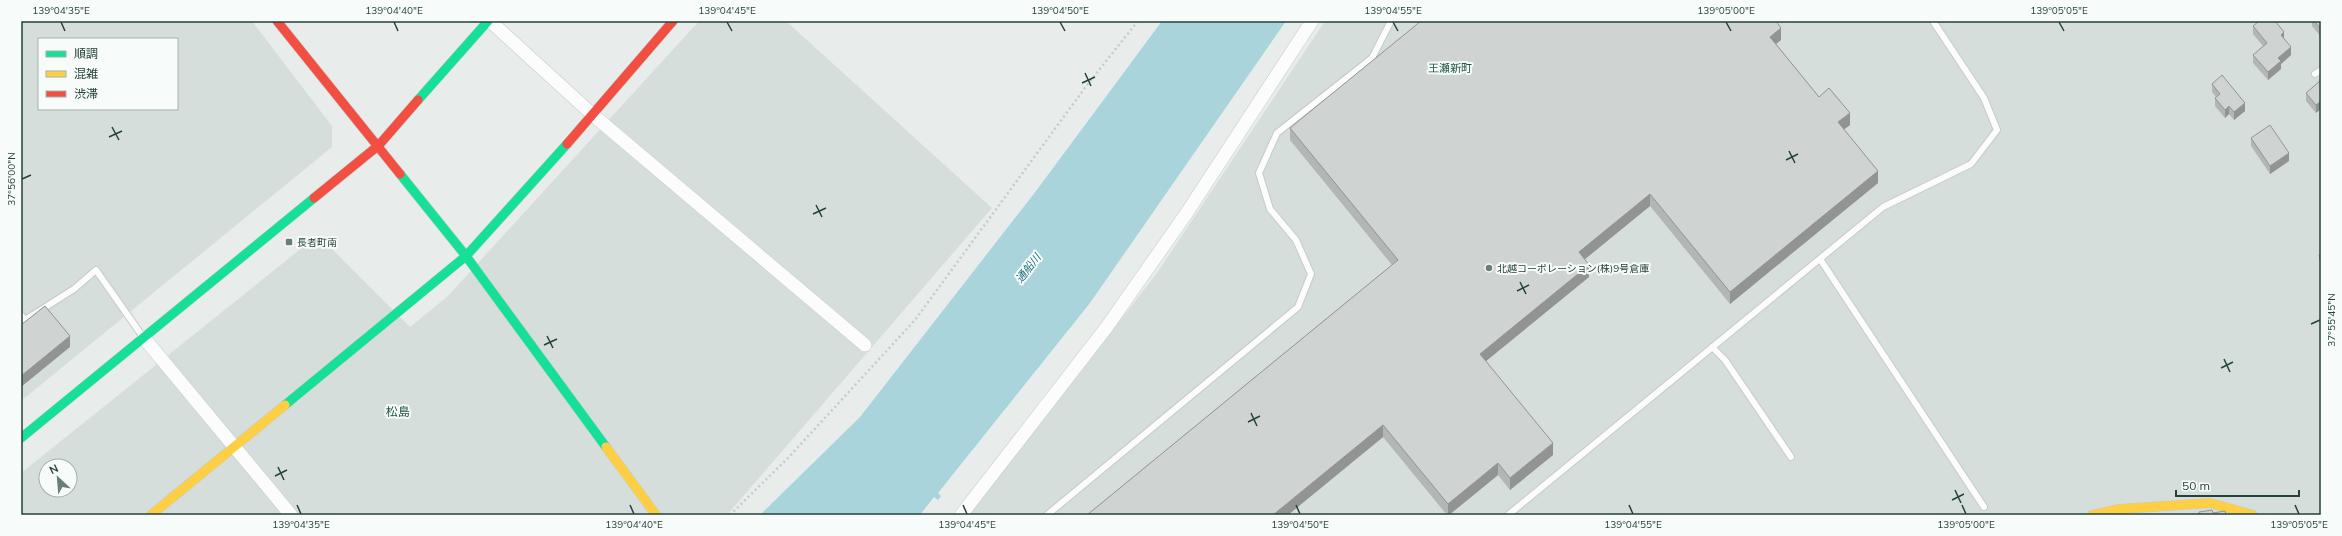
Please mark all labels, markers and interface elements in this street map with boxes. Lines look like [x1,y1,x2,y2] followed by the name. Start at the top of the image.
[32,4,90,17] text: 139°04'35"E
[365,4,423,17] text: 139°04'40"E
[698,4,756,17] text: 139°04'45"E
[1031,4,1089,17] text: 139°04'50"E
[1364,4,1422,17] text: 139°04'55"E
[1697,4,1755,17] text: 139°05'00"E
[2030,4,2088,17] text: 139°05'05"E
[38,38,178,110] legend
[74,46,98,61] text: 順調
[1428,61,1472,75] district label: 王瀬新町
[74,66,98,81] text: 混雑
[74,86,98,101] text: 渋滞
[5,152,18,206] text: 37°56'00"N
[297,236,337,249] place label: 長者町南
[284,237,294,247] marker: 長者町南
[1012,250,1044,285] water label: 通船川
[1497,262,1649,275] place label: 北越コーポレーション(株)9号倉庫
[1484,263,1494,273] marker: 北越コーポレーション(株)9号倉庫
[2325,293,2338,347] text: 37°55'45"N
[386,404,410,419] district label: 松島
[38,458,78,498] north arrow
[47,461,60,477] text: N
[2176,472,2299,498] scale bar
[2182,478,2210,493] text: 50 m
[272,518,330,531] text: 139°04'35"E
[605,518,663,531] text: 139°04'40"E
[938,518,996,531] text: 139°04'45"E
[1271,518,1329,531] text: 139°04'50"E
[1604,518,1662,531] text: 139°04'55"E
[1937,518,1995,531] text: 139°05'00"E
[2270,518,2328,531] text: 139°05'05"E

